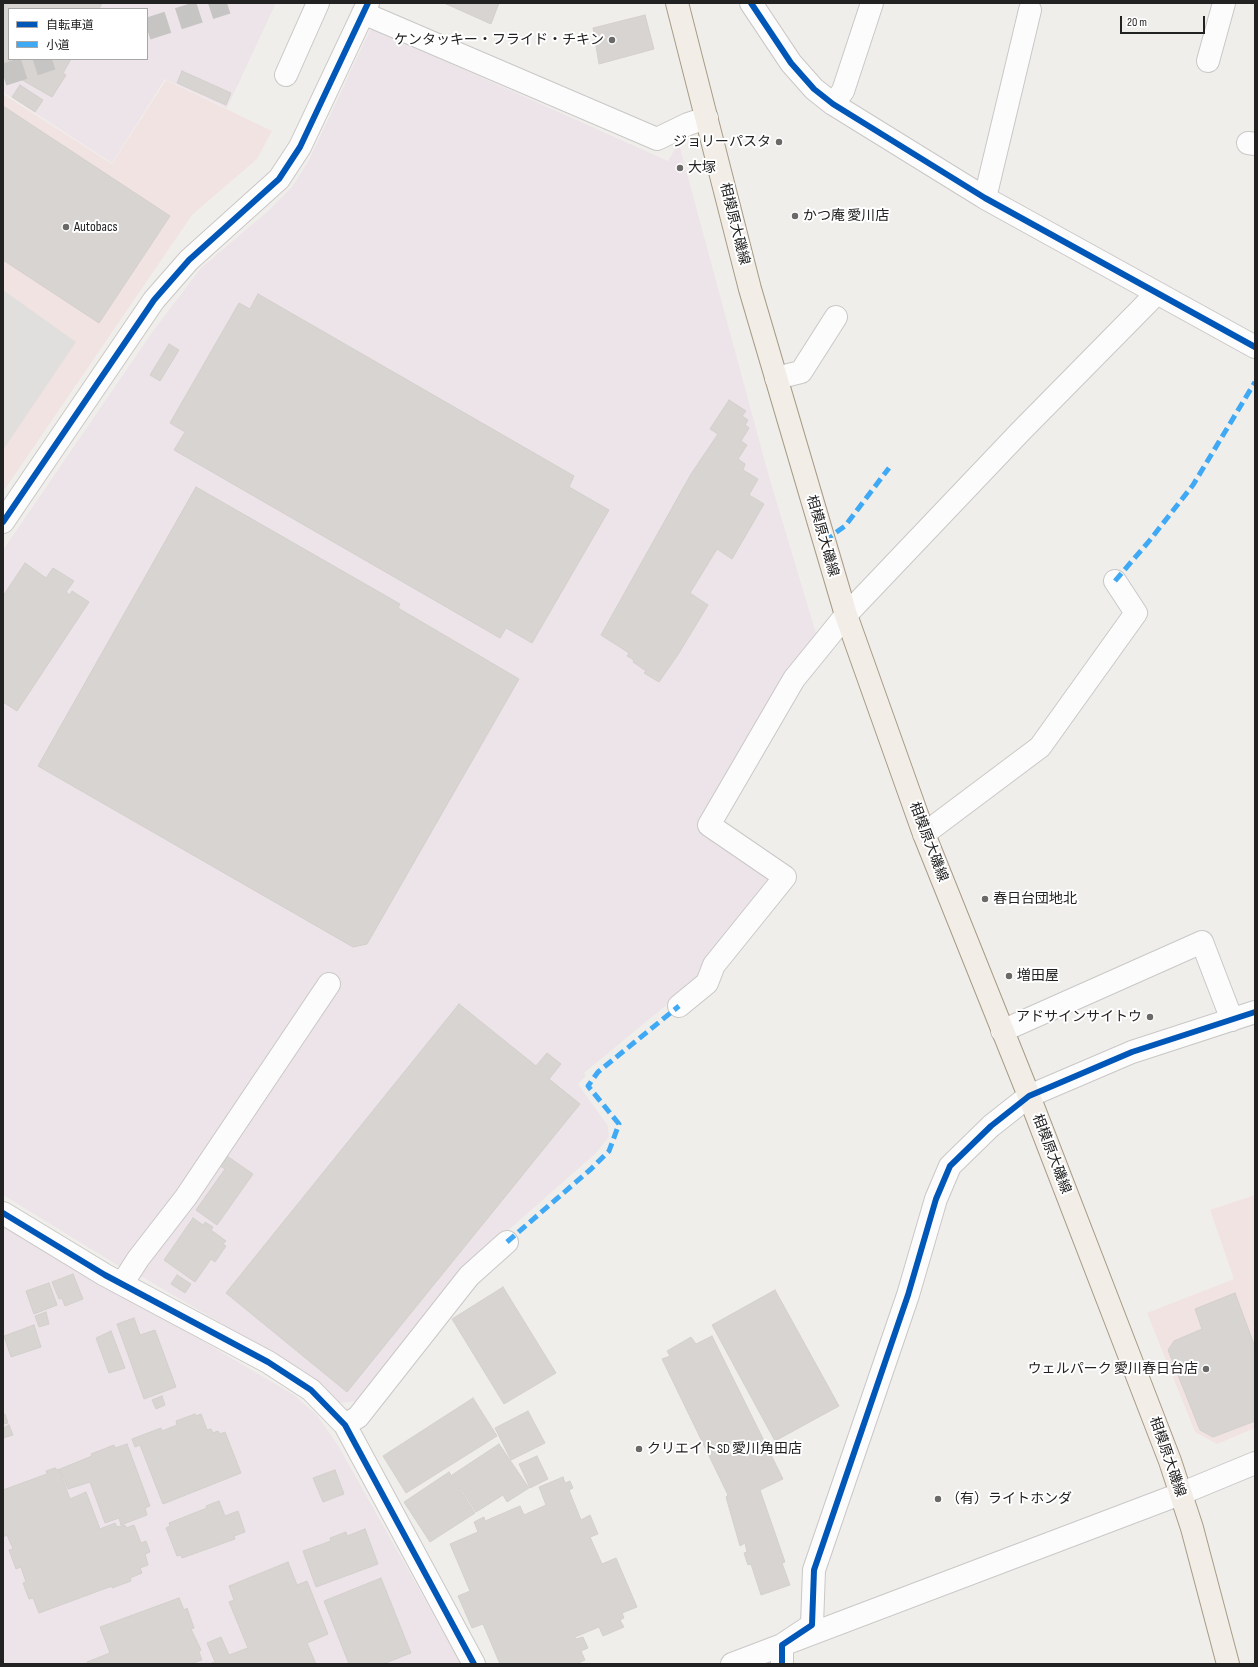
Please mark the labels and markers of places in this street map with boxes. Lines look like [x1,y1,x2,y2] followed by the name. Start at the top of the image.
[394,32,604,48] place label: ケンタッキー・フライド・チキン
[607,35,617,45] marker: ケンタッキー・フライド・チキン
[673,134,771,150] place label: ジョリーパスタ
[774,137,784,147] marker: ジョリーパスタ
[688,160,716,176] place label: 大塚
[675,163,685,173] marker: 大塚
[803,208,889,224] place label: かつ庵 愛川店
[790,211,800,221] marker: かつ庵 愛川店
[74,219,118,235] place label: Autobacs
[61,222,71,232] marker: Autobacs
[993,891,1077,907] place label: 春日台団地北
[980,894,990,904] marker: 春日台団地北
[1017,968,1059,984] place label: 増田屋
[1004,971,1014,981] marker: 増田屋
[1016,1009,1142,1025] place label: アドサインサイトウ
[1145,1012,1155,1022] marker: アドサインサイトウ
[1028,1361,1198,1377] place label: ウェルパーク 愛川春日台店
[1201,1364,1211,1374] marker: ウェルパーク 愛川春日台店
[647,1441,802,1457] place label: クリエイトSD 愛川角田店
[634,1444,644,1454] marker: クリエイトSD 愛川角田店
[946,1491,1072,1507] place label: （有）ライトホンダ
[933,1494,943,1504] marker: （有）ライトホンダ

